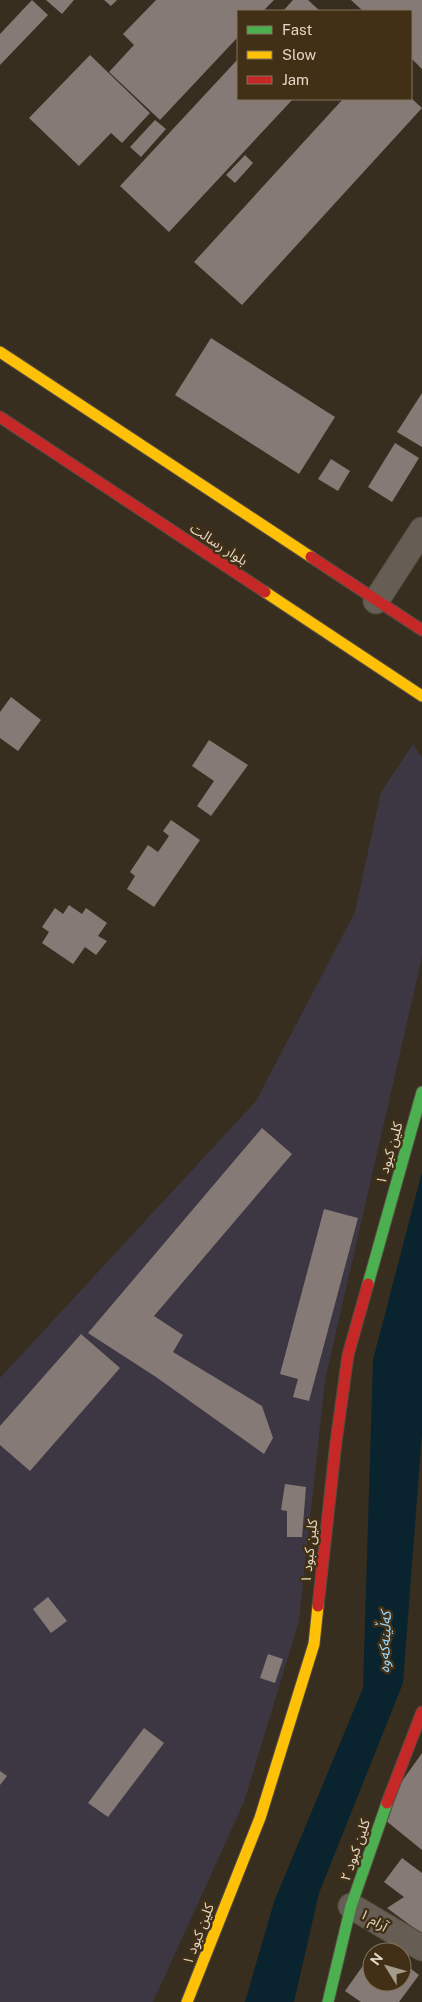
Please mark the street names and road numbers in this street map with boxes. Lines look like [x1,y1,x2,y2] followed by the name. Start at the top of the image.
[187,520,251,569] street label: بلوار رسالت
[372,1120,407,1186] street label: کلین کبود ۱
[298,1518,321,1584] street label: کلین کبود ۱
[337,1817,374,1883] street label: کلین کبود ۲
[179,1901,218,1967] street label: کلین کبود ۱
[356,1906,392,1938] street label: آرام ۱

